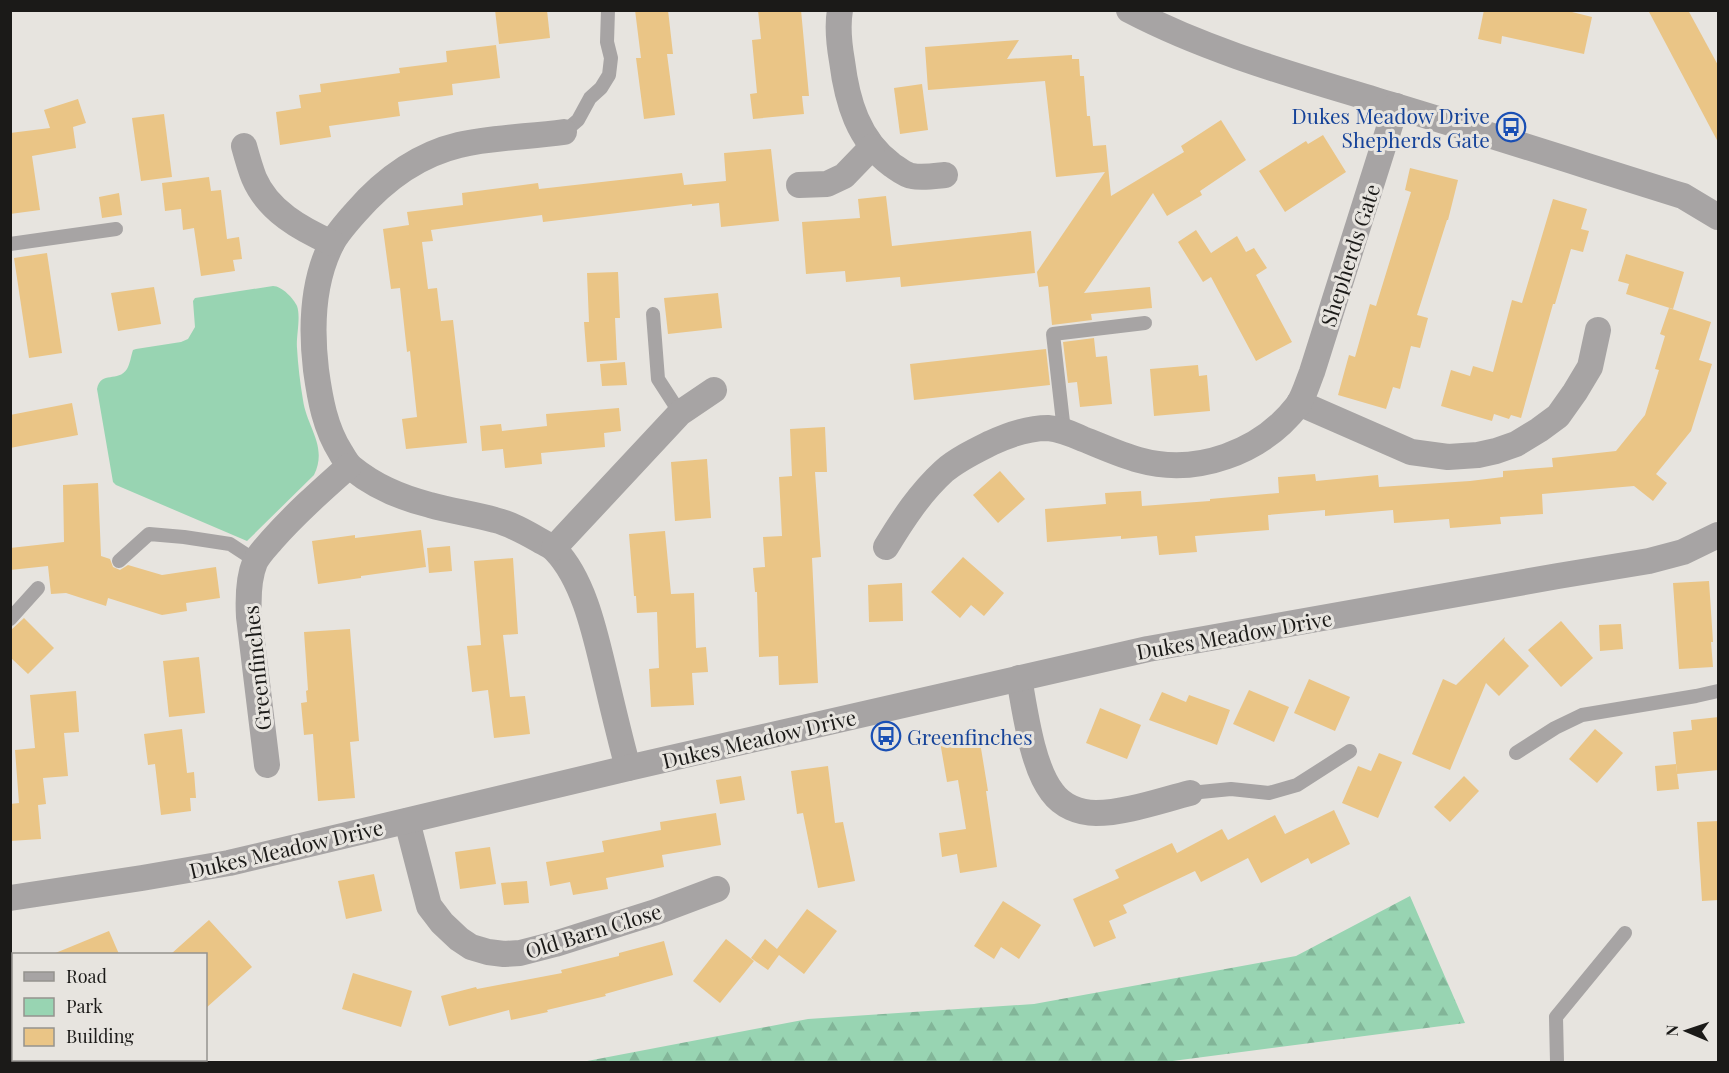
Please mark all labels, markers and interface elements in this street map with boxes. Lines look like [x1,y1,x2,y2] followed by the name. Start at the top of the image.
[1292,101,1490,153] place label: Dukes Meadow Drive Shepherds Gate
[1495,111,1527,143] bus stop icon: Dukes Meadow Drive Shepherds Gate
[1313,180,1385,330] street label: Shepherds Gate
[1134,603,1334,665] street label: Dukes Meadow Drive
[236,604,276,732] street label: Greenfinches
[659,702,859,774] street label: Dukes Meadow Drive
[870,720,902,752] bus stop icon: Greenfinches
[907,722,1033,750] place label: Greenfinches
[186,812,386,884] street label: Dukes Meadow Drive
[521,896,665,964] street label: Old Barn Close
[12,953,207,1061] legend
[66,964,107,988] text: Road
[66,994,103,1018] text: Park
[1657,1001,1717,1061] north arrow
[66,1024,134,1048] text: Building
[1661,1024,1682,1037] text: N

